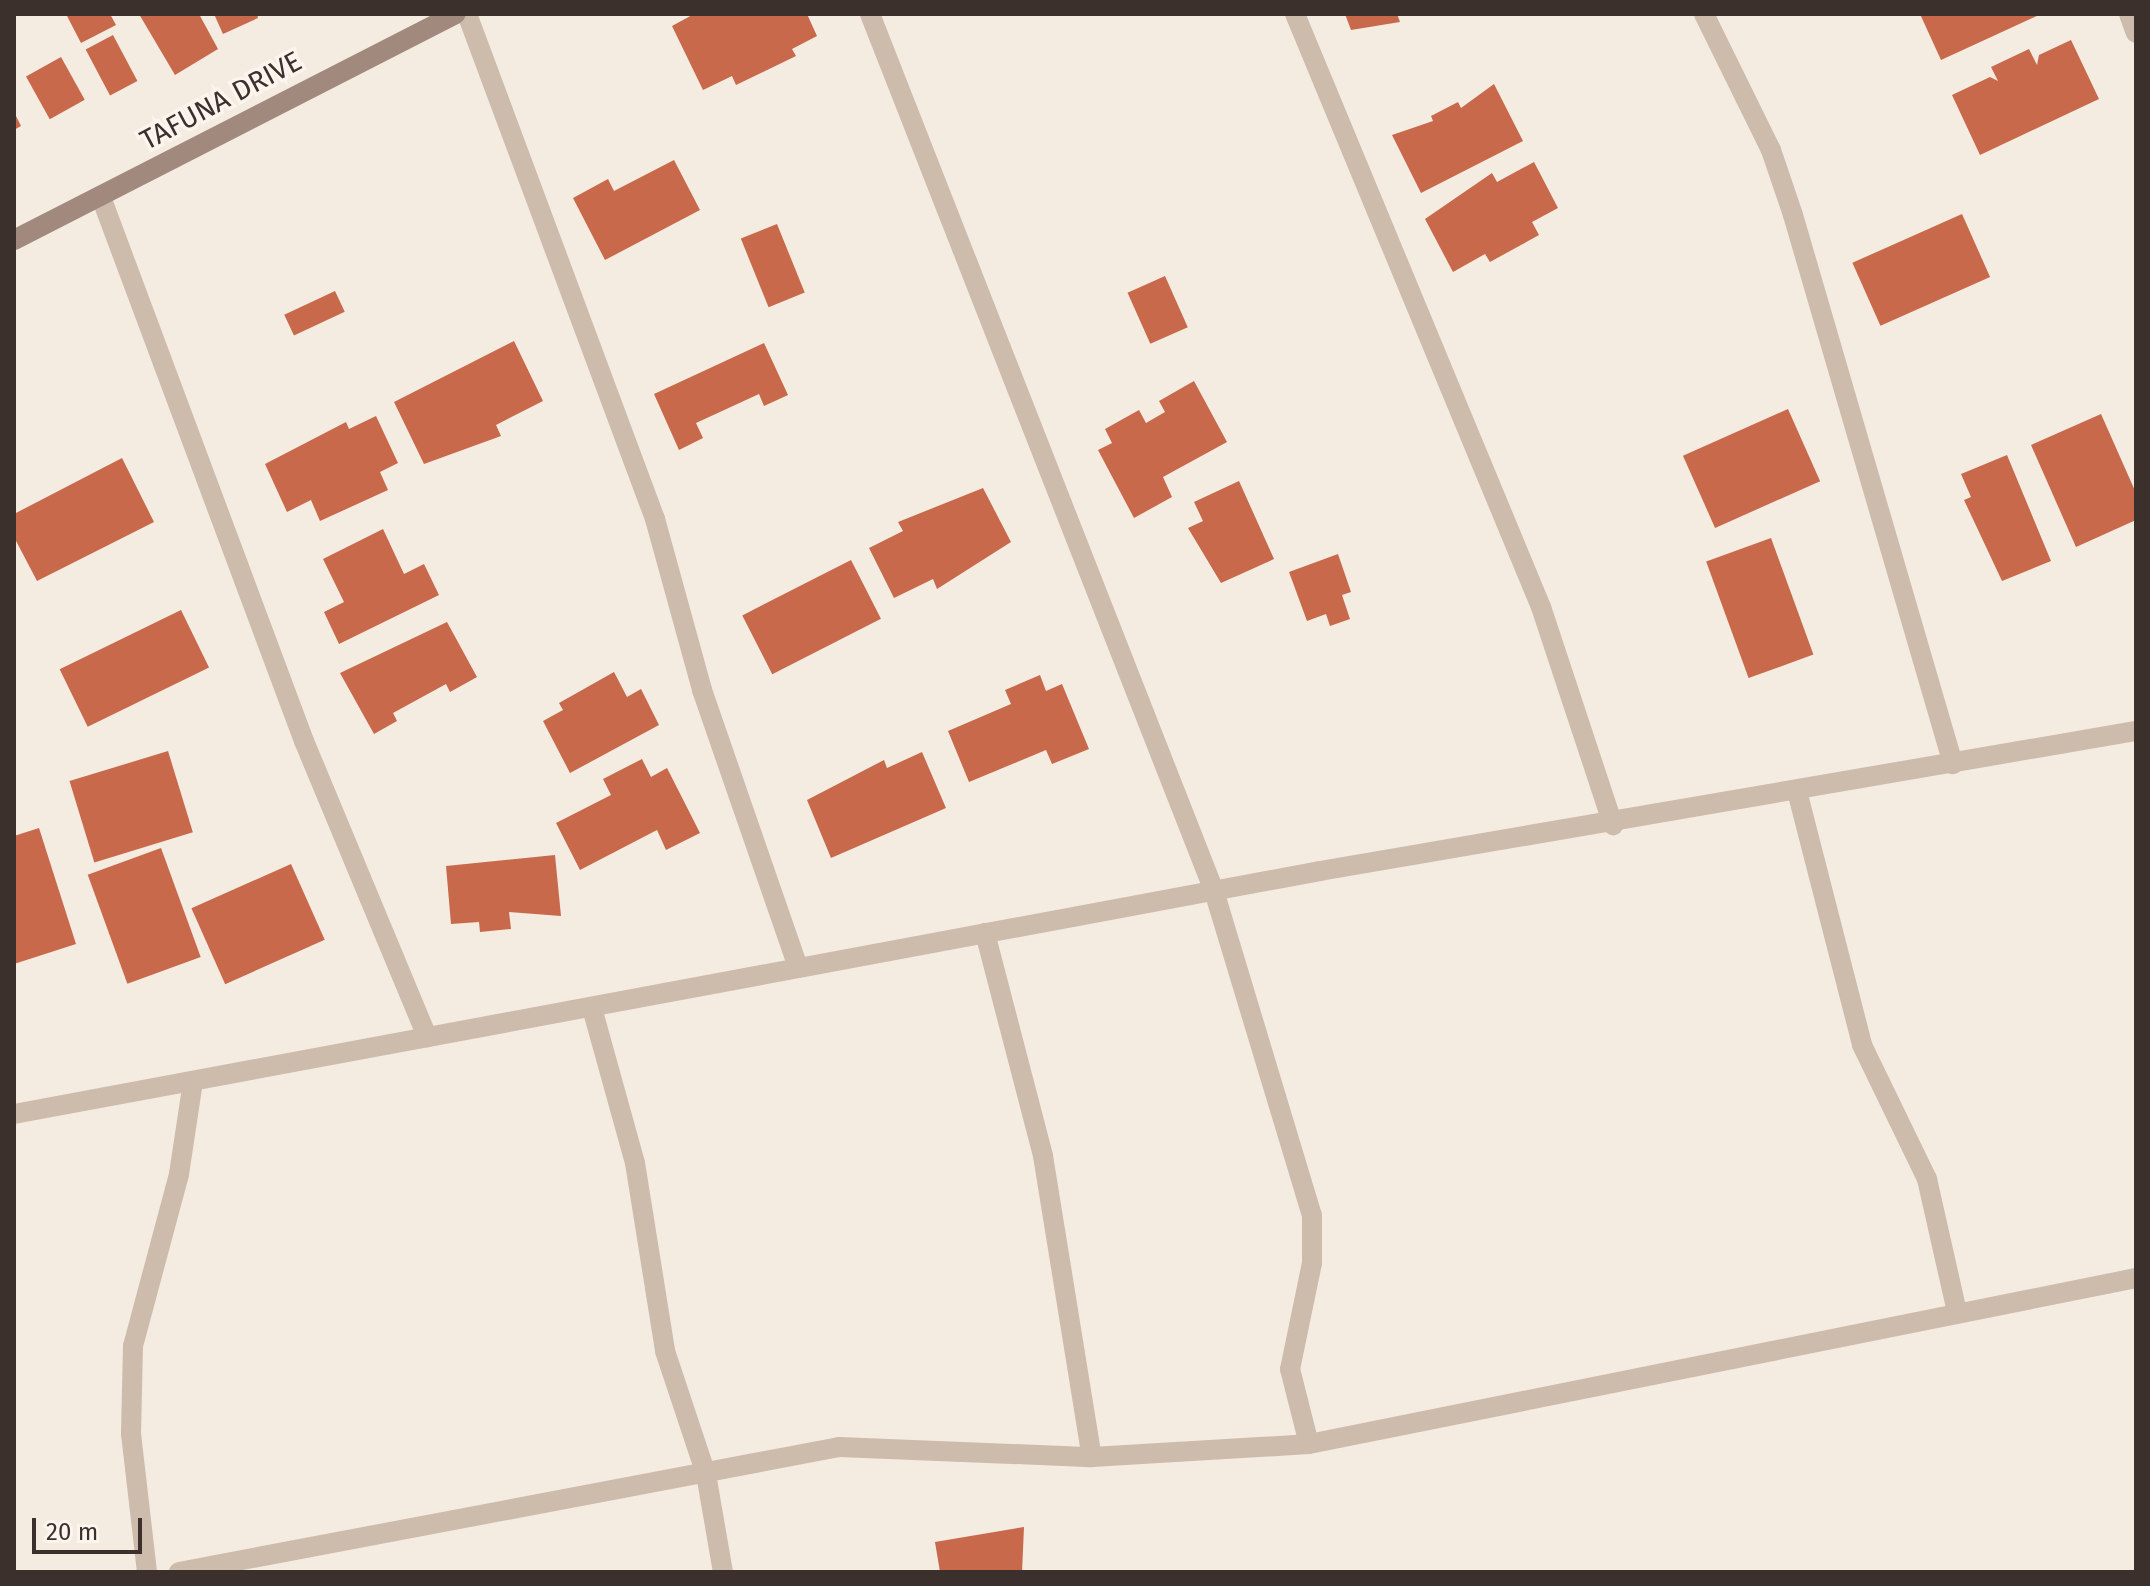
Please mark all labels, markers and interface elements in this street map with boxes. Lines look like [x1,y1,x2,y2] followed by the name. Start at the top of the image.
[135,44,307,158] street label: TAFUNA DRIVE
[36,1502,146,1552] scale bar
[46,1518,98,1546] text: 20 m

